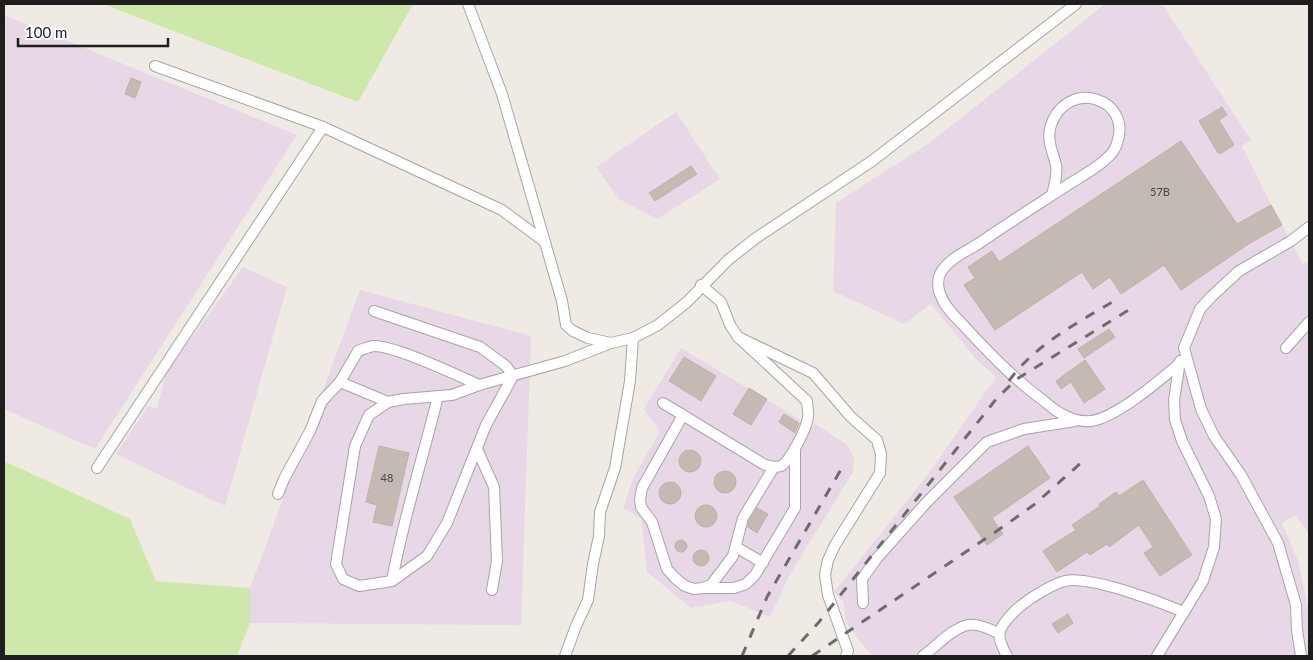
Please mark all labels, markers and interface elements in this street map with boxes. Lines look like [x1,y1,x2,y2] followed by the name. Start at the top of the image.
[18,15,168,47] scale bar
[25,23,67,41] text: 100 m
[1150,185,1170,198] house number: 57В
[381,471,393,484] house number: 48

